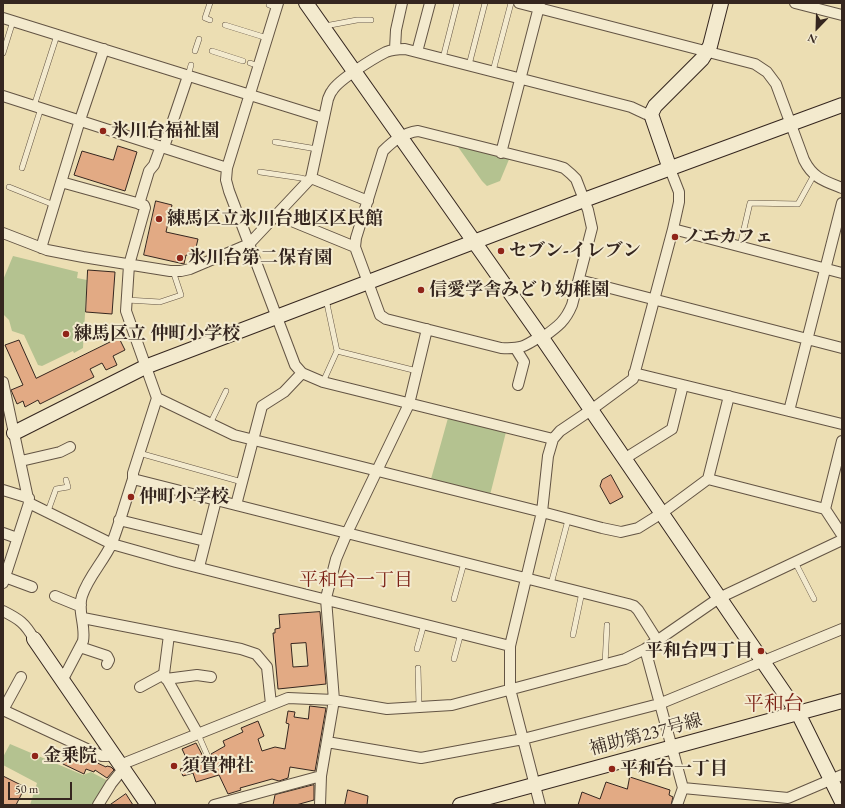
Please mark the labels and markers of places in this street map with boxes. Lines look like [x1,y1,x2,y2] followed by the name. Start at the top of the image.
[111,120,219,142] place label: 氷川台福祉園
[98,126,108,136] marker: 氷川台福祉園
[167,208,383,230] place label: 練馬区立氷川台地区区民館
[154,214,164,224] marker: 練馬区立氷川台地区区民館
[683,226,773,248] place label: ノエカフェ
[670,232,680,242] marker: ノエカフェ
[509,240,641,262] place label: セブン-イレブン
[496,246,506,256] marker: セブン-イレブン
[188,247,332,269] place label: 氷川台第二保育園
[175,253,185,263] marker: 氷川台第二保育園
[429,279,609,301] place label: 信愛学舎みどり幼稚園
[416,285,426,295] marker: 信愛学舎みどり幼稚園
[74,323,240,345] place label: 練馬区立 仲町小学校
[61,329,71,339] marker: 練馬区立 仲町小学校
[139,486,229,508] place label: 仲町小学校
[126,492,136,502] marker: 仲町小学校
[645,640,753,662] place label: 平和台四丁目
[756,646,766,656] marker: 平和台四丁目
[43,745,97,767] place label: 金乗院
[30,751,40,761] marker: 金乗院
[182,755,254,777] place label: 須賀神社
[620,758,728,780] place label: 平和台一丁目
[169,761,179,771] marker: 須賀神社
[607,764,617,774] marker: 平和台一丁目

